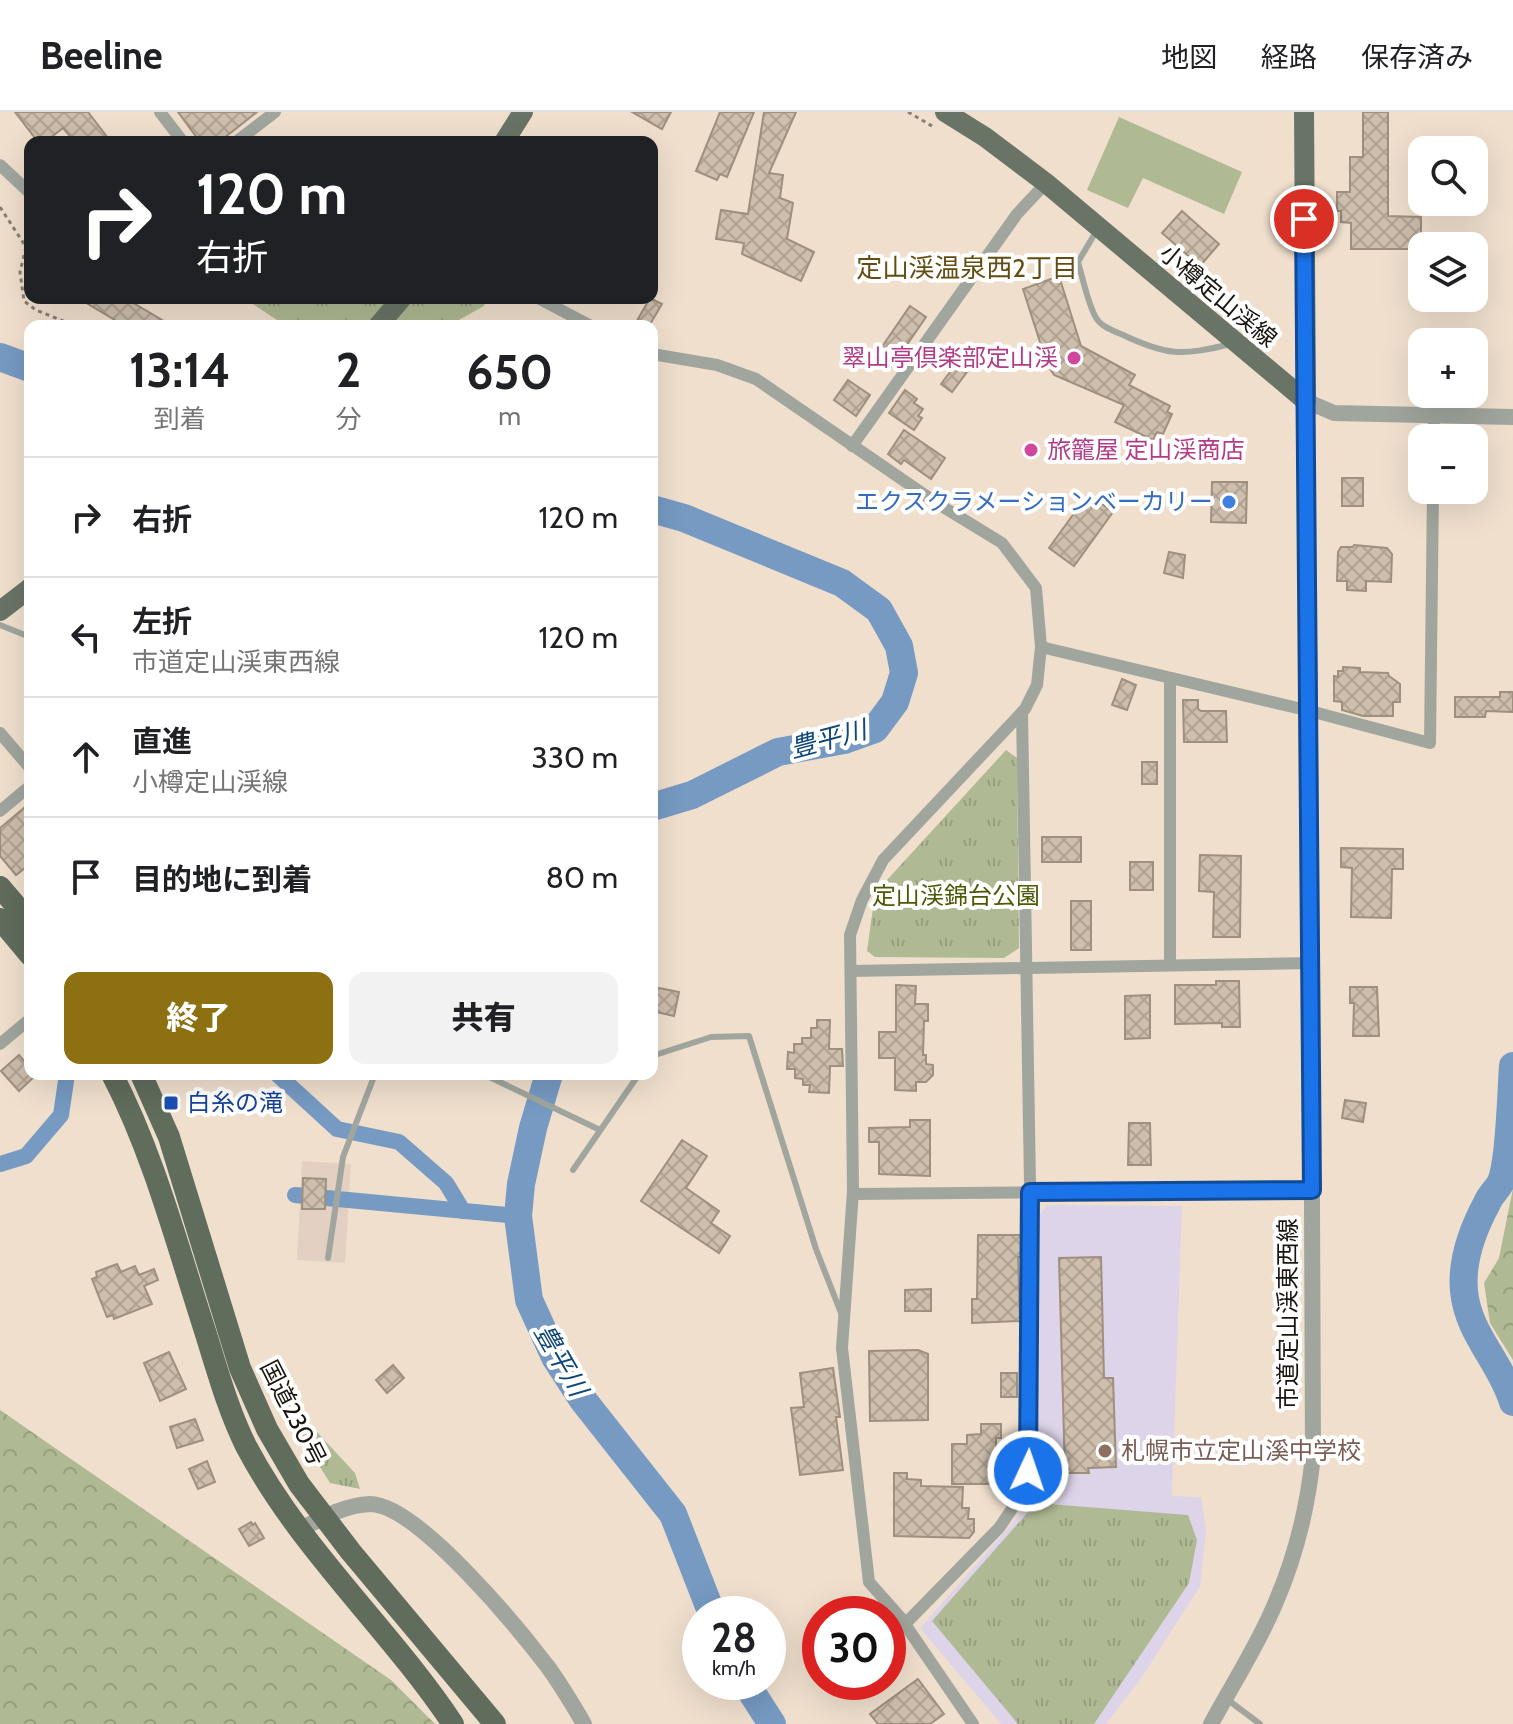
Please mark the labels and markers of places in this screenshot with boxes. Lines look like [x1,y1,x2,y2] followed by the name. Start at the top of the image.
[1270,185,1338,253] pin
[842,343,1058,372] place label: 翠山亭倶楽部定山渓
[1065,349,1083,367] marker: 翠山亭倶楽部定山渓
[1047,435,1244,464] place label: 旅籠屋 定山渓商店
[1022,441,1040,459] marker: 旅籠屋 定山渓商店
[855,487,1213,516] place label: エクスクラメーションベーカリー
[1220,493,1238,511] marker: エクスクラメーションベーカリー
[187,1088,283,1117] place label: 白糸の滝
[162,1094,180,1112] marker: 白糸の滝
[1121,1436,1361,1465] place label: 札幌市立定山溪中学校
[1096,1442,1114,1460] marker: 札幌市立定山溪中学校

